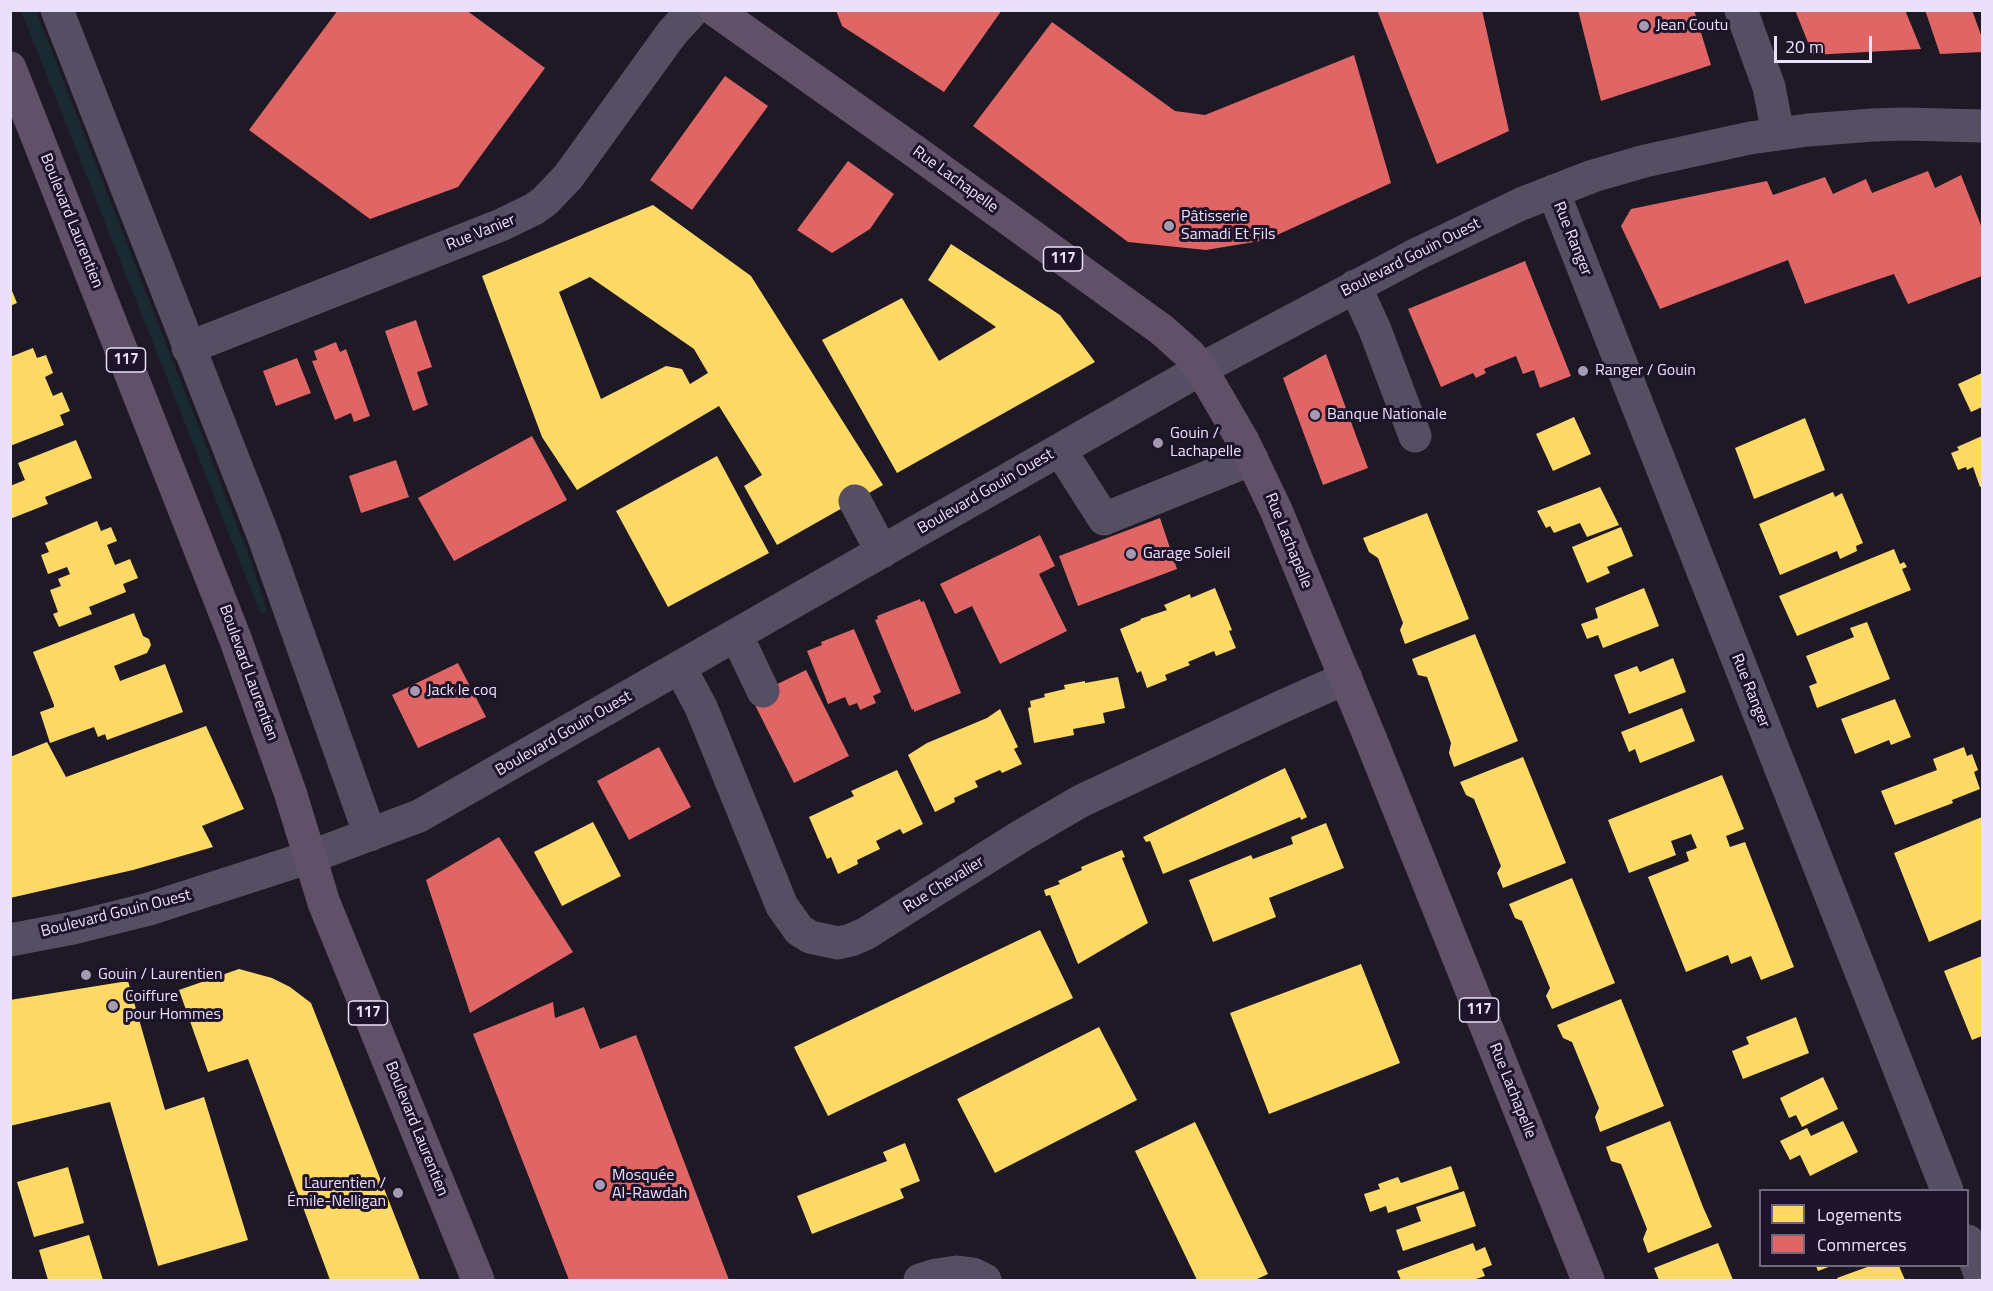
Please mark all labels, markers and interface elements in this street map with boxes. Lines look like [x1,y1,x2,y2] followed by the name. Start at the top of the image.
[1656,16,1728,36] place label: Jean Coutu
[1637,19,1651,33] marker: Jean Coutu
[1777,24,1874,62] scale bar
[1785,33,1824,60] text: 20 m
[908,143,1002,217] street label: Rue Lachapelle
[35,151,107,291] street label: Boulevard Laurentien
[1548,199,1596,279] street label: Rue Ranger
[1181,207,1276,245] place label: Pâtisserie Samadi Et Fils
[444,211,518,255] street label: Rue Vanier
[1338,214,1484,302] street label: Boulevard Gouin Ouest
[1162,219,1176,233] marker: Pâtisserie Samadi Et Fils
[1044,247,1082,271] road number: 117
[106,348,146,372] road number: 117
[1595,361,1696,381] place label: Ranger / Gouin
[1576,364,1590,378] marker: Ranger / Gouin
[1327,405,1447,425] place label: Banque Nationale
[1308,408,1322,422] marker: Banque Nationale
[1170,424,1241,462] place label: Gouin / Lachapelle
[1151,436,1165,450] marker: Gouin / Lachapelle
[915,445,1057,539] street label: Boulevard Gouin Ouest
[1260,491,1316,591] street label: Rue Lachapelle
[1143,544,1230,564] place label: Garage Soleil
[1124,547,1138,561] marker: Garage Soleil
[214,602,282,744] street label: Boulevard Laurentien
[1726,651,1774,731] street label: Rue Ranger
[427,681,497,701] place label: Jack le coq
[408,684,422,698] marker: Jack le coq
[493,687,635,781] street label: Boulevard Gouin Ouest
[900,853,988,917] street label: Rue Chevalier
[39,886,193,942] street label: Boulevard Gouin Ouest
[98,965,222,985] place label: Gouin / Laurentien
[79,968,93,982] marker: Gouin / Laurentien
[125,987,221,1025] place label: Coiffure pour Hommes
[1460,998,1498,1022] road number: 117
[106,999,120,1013] marker: Coiffure pour Hommes
[348,1001,388,1025] road number: 117
[1484,1041,1540,1141] street label: Rue Lachapelle
[380,1059,452,1199] street label: Boulevard Laurentien
[612,1166,687,1204] place label: Mosquée Al-Rawdah
[287,1174,386,1212] place label: Laurentien / Émile-Nelligan
[593,1178,607,1192] marker: Mosquée Al-Rawdah
[391,1186,405,1200] marker: Laurentien / Émile-Nelligan
[1759,1189,1969,1267] legend
[1817,1201,1902,1228] text: Logements
[1817,1231,1907,1258] text: Commerces

